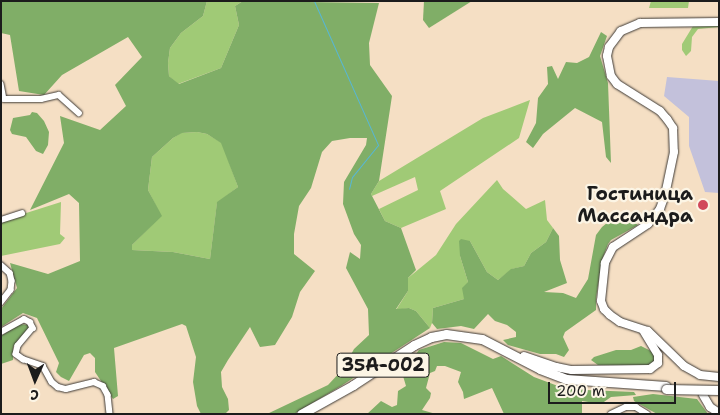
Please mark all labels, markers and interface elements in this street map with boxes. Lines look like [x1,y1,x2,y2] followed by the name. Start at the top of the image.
[577,183,693,227] place label: Гостиница Массандра
[697,199,709,211] marker: Гостиница Массандра
[336,350,430,380] road number: 35А-002
[10,355,60,405] north arrow
[550,372,678,404] scale bar
[556,381,605,401] text: 200 m
[30,386,39,404] text: С

